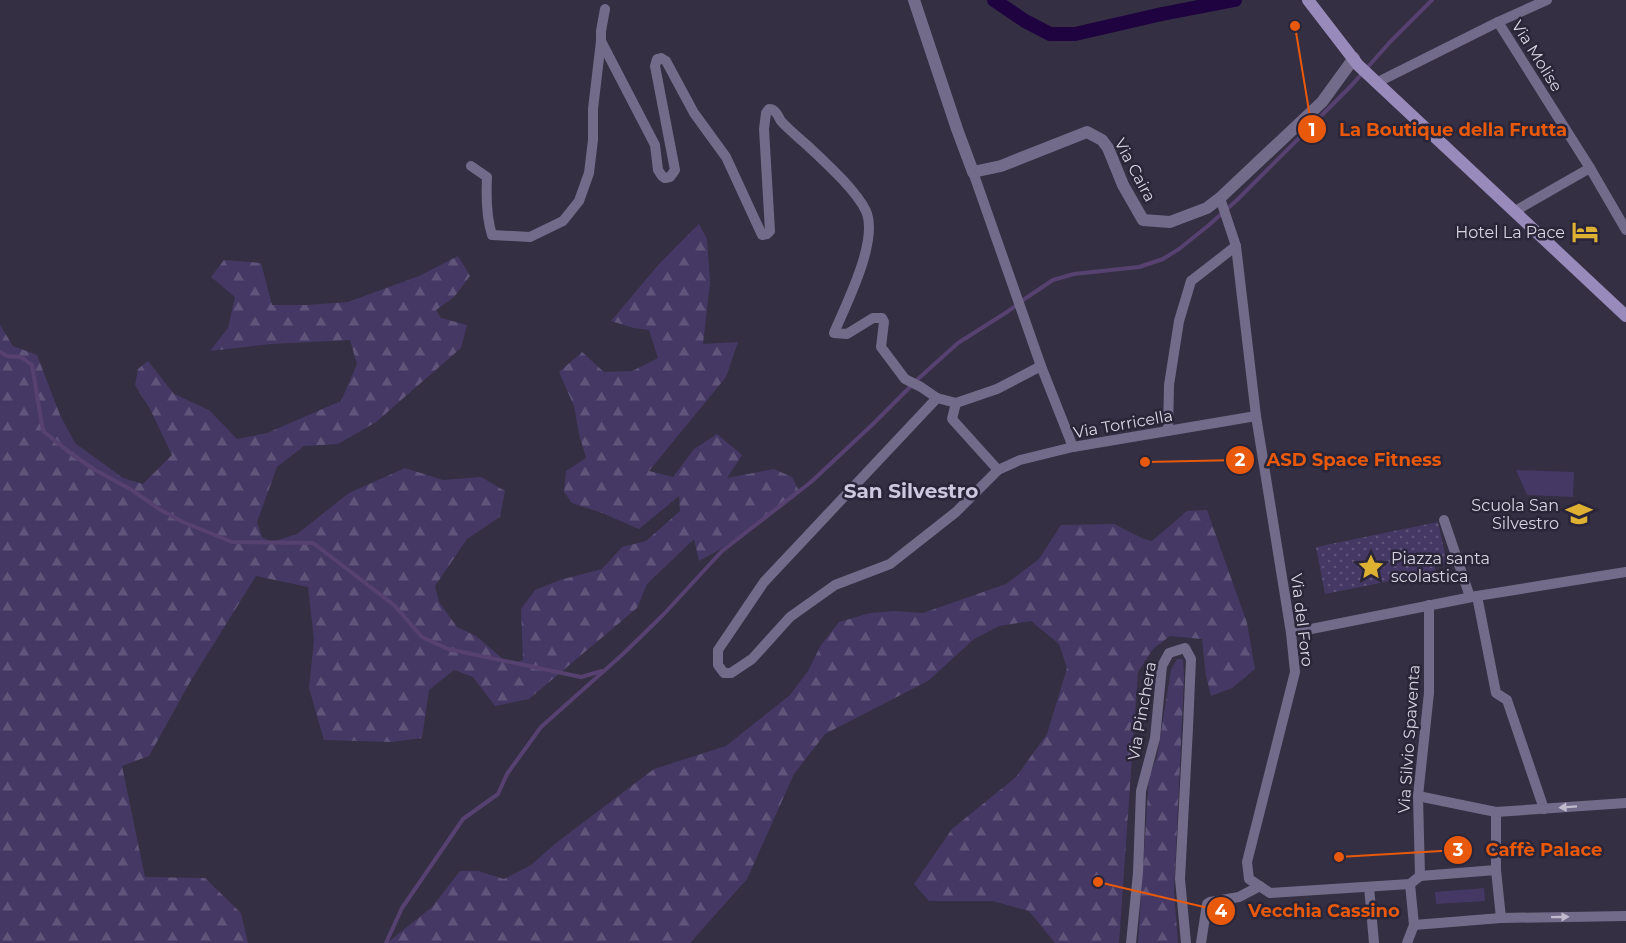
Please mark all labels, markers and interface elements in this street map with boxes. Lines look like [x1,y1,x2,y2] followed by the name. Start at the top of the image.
[1508,17,1566,95] street label: Via Molise
[1297,111,1579,147] callout: La Boutique della Frutta
[1308,119,1316,141] text: 1
[1339,119,1567,141] text: La Boutique della Frutta
[1110,135,1160,205] street label: Via Caira
[1570,217,1600,247] hotel icon: Hotel La Pace
[1455,223,1565,242] place label: Hotel La Pace
[1072,406,1174,442] street label: Via Torricella
[1225,442,1454,478] callout: ASD Space Fitness
[1235,449,1246,471] text: 2
[1266,449,1442,471] text: ASD Space Fitness
[844,479,978,503] district label: San Silvestro
[1471,496,1559,533] place label: Scuola San Silvestro
[1564,499,1594,529] school or university icon: Scuola San Silvestro
[1391,549,1490,586] place label: Piazza santa scolastica
[1356,552,1386,582] place icon: Piazza santa scolastica
[1287,572,1317,668] street label: Via del Foro
[1124,660,1160,762] street label: Via Pinchera
[1394,664,1424,814] street label: Via Silvio Spaventa
[1558,802,1577,812] one-way arrow
[1443,832,1614,868] callout: Caffè Palace
[1452,839,1464,861] text: 3
[1486,839,1602,861] text: Caffè Palace
[1206,893,1412,929] callout: Vecchia Cassino
[1215,900,1228,922] text: 4
[1247,900,1400,922] text: Vecchia Cassino
[1550,912,1569,922] one-way arrow

